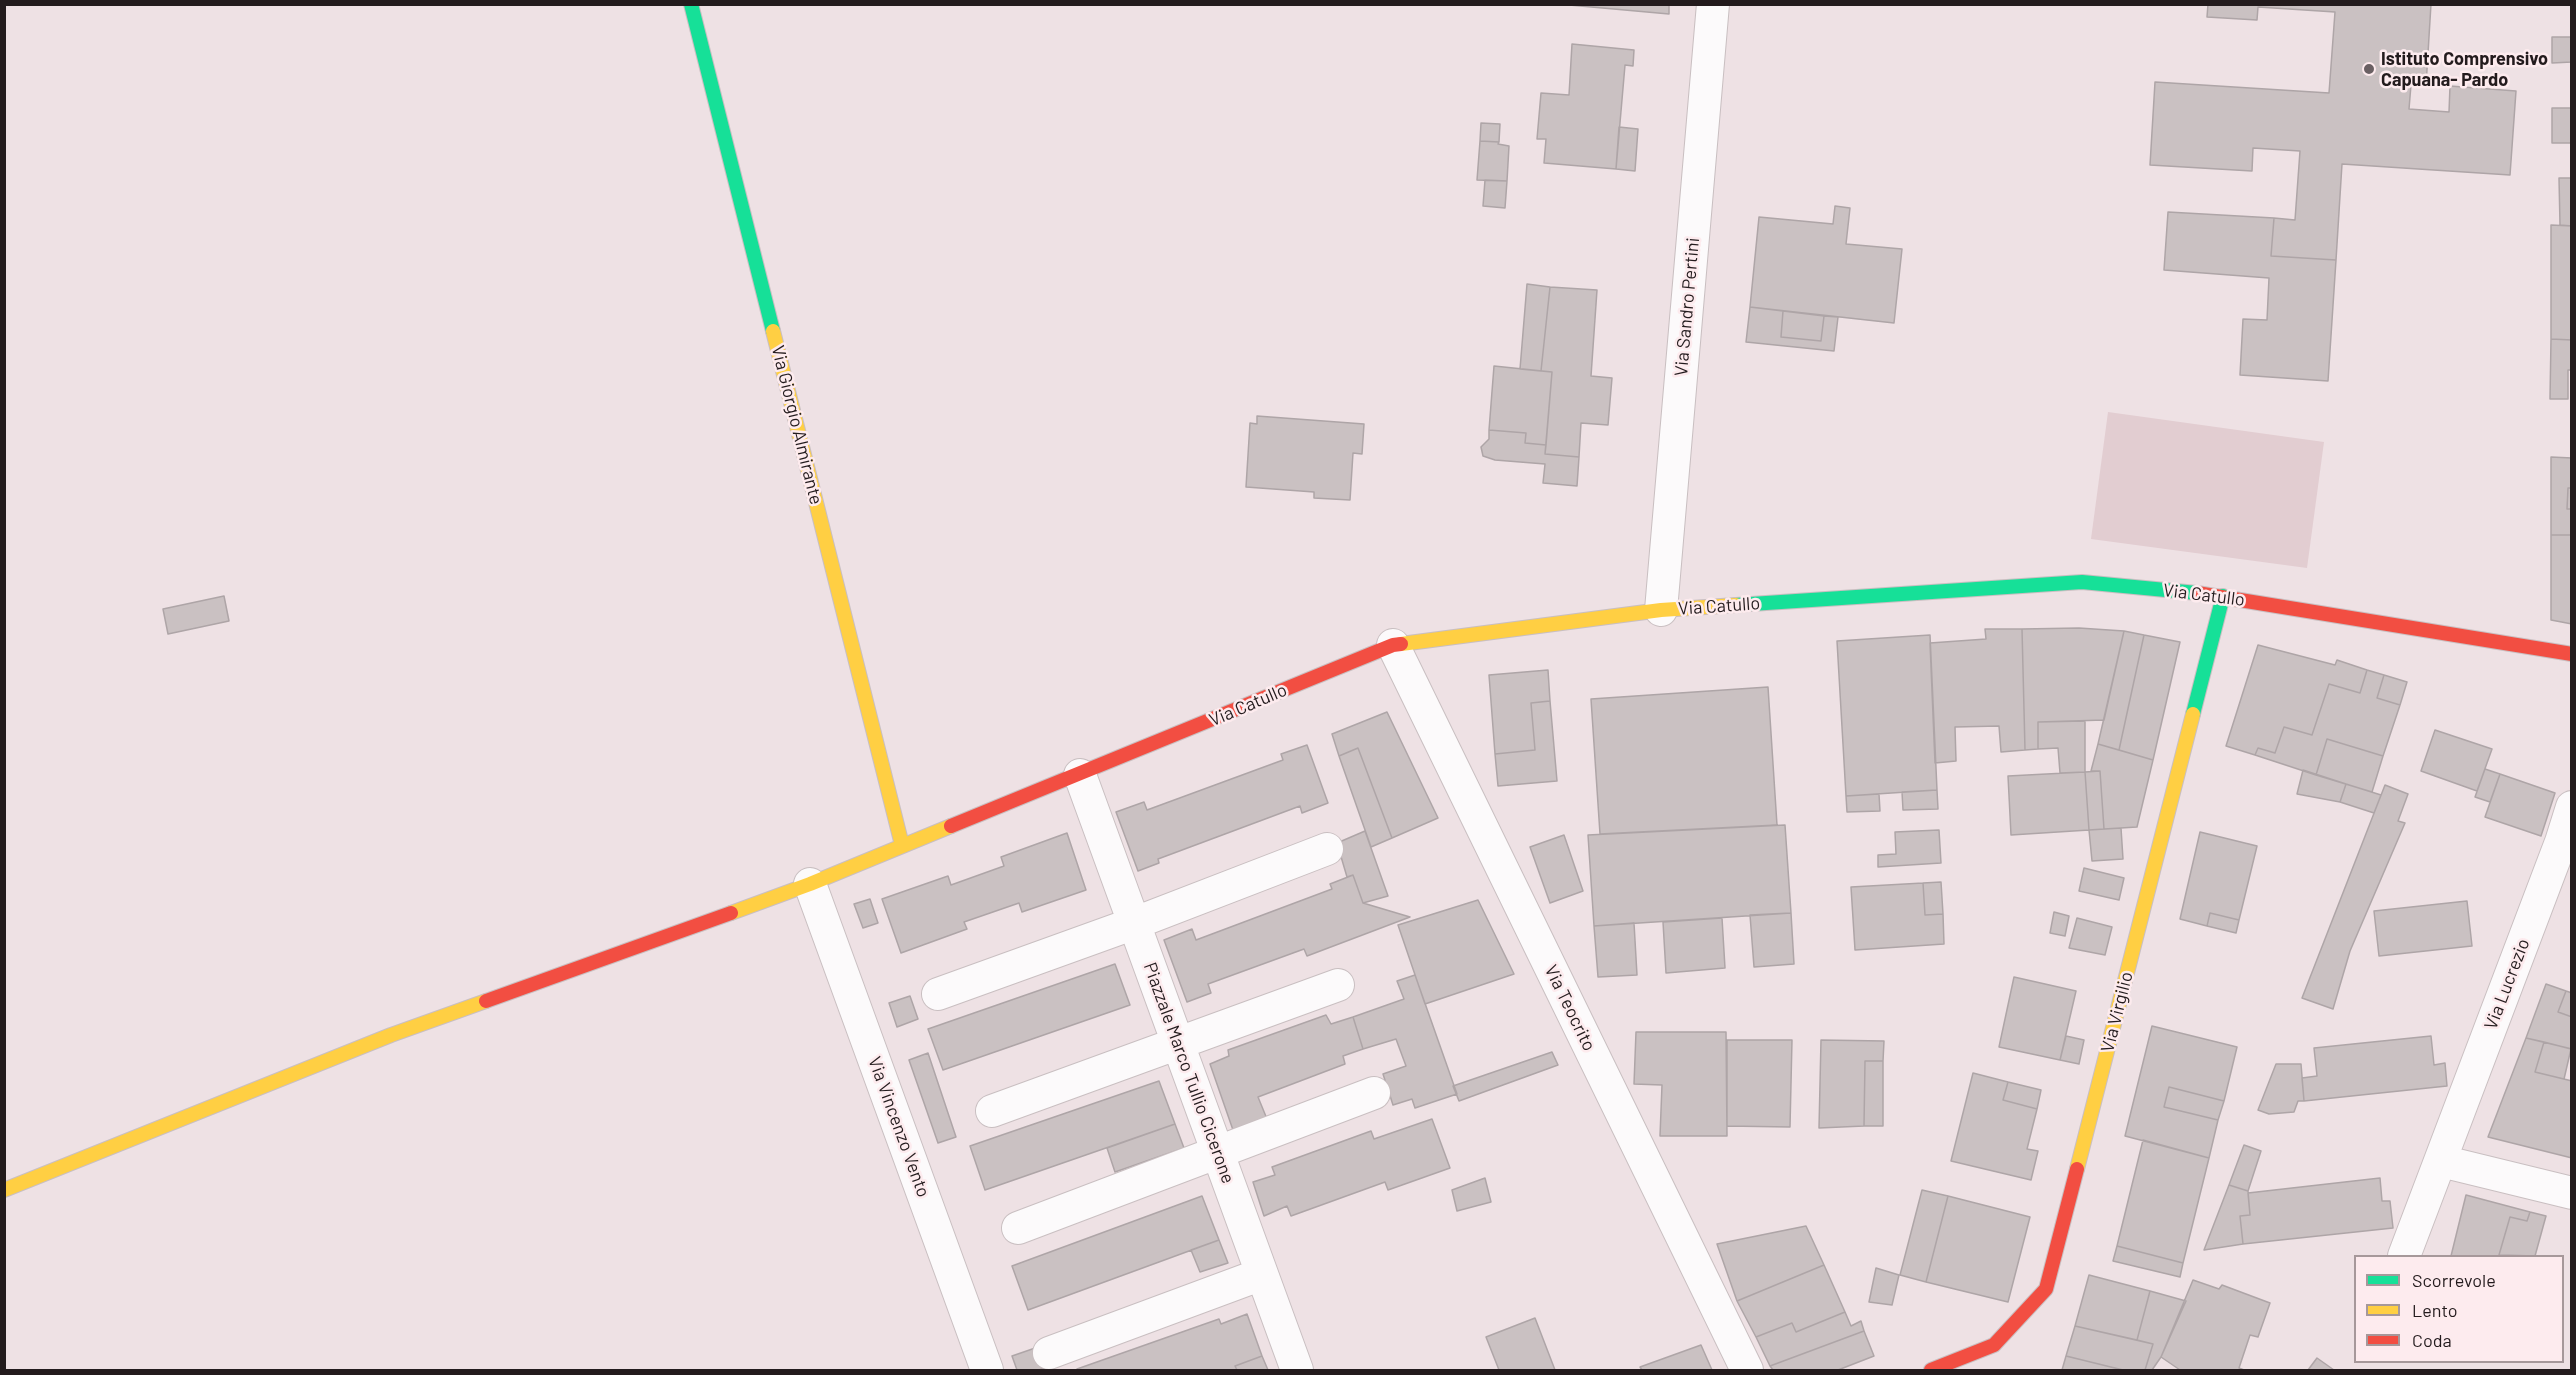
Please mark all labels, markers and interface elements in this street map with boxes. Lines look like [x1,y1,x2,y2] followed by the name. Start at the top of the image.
[2381,48,2548,90] place label: Istituto Comprensivo Capuana- Pardo
[2362,62,2376,76] marker: Istituto Comprensivo Capuana- Pardo
[1670,237,1704,377] street label: Via Sandro Pertini
[767,343,827,507] street label: Via Giorgio Almirante
[2162,579,2246,611] street label: Via Catullo
[1677,592,1761,620] street label: Via Catullo
[1206,679,1290,731] street label: Via Catullo
[2480,935,2534,1033] street label: Via Lucrezio
[1139,960,1239,1186] street label: Piazzale Marco Tullio Cicerone
[1540,961,1600,1055] street label: Via Teocrito
[2097,969,2137,1055] street label: Via Virgilio
[864,1054,934,1200] street label: Via Vincenzo Vento
[2354,1255,2564,1363] legend
[2412,1269,2496,1291] text: Scorrevole
[2412,1299,2458,1321] text: Lento
[2412,1329,2452,1351] text: Coda

